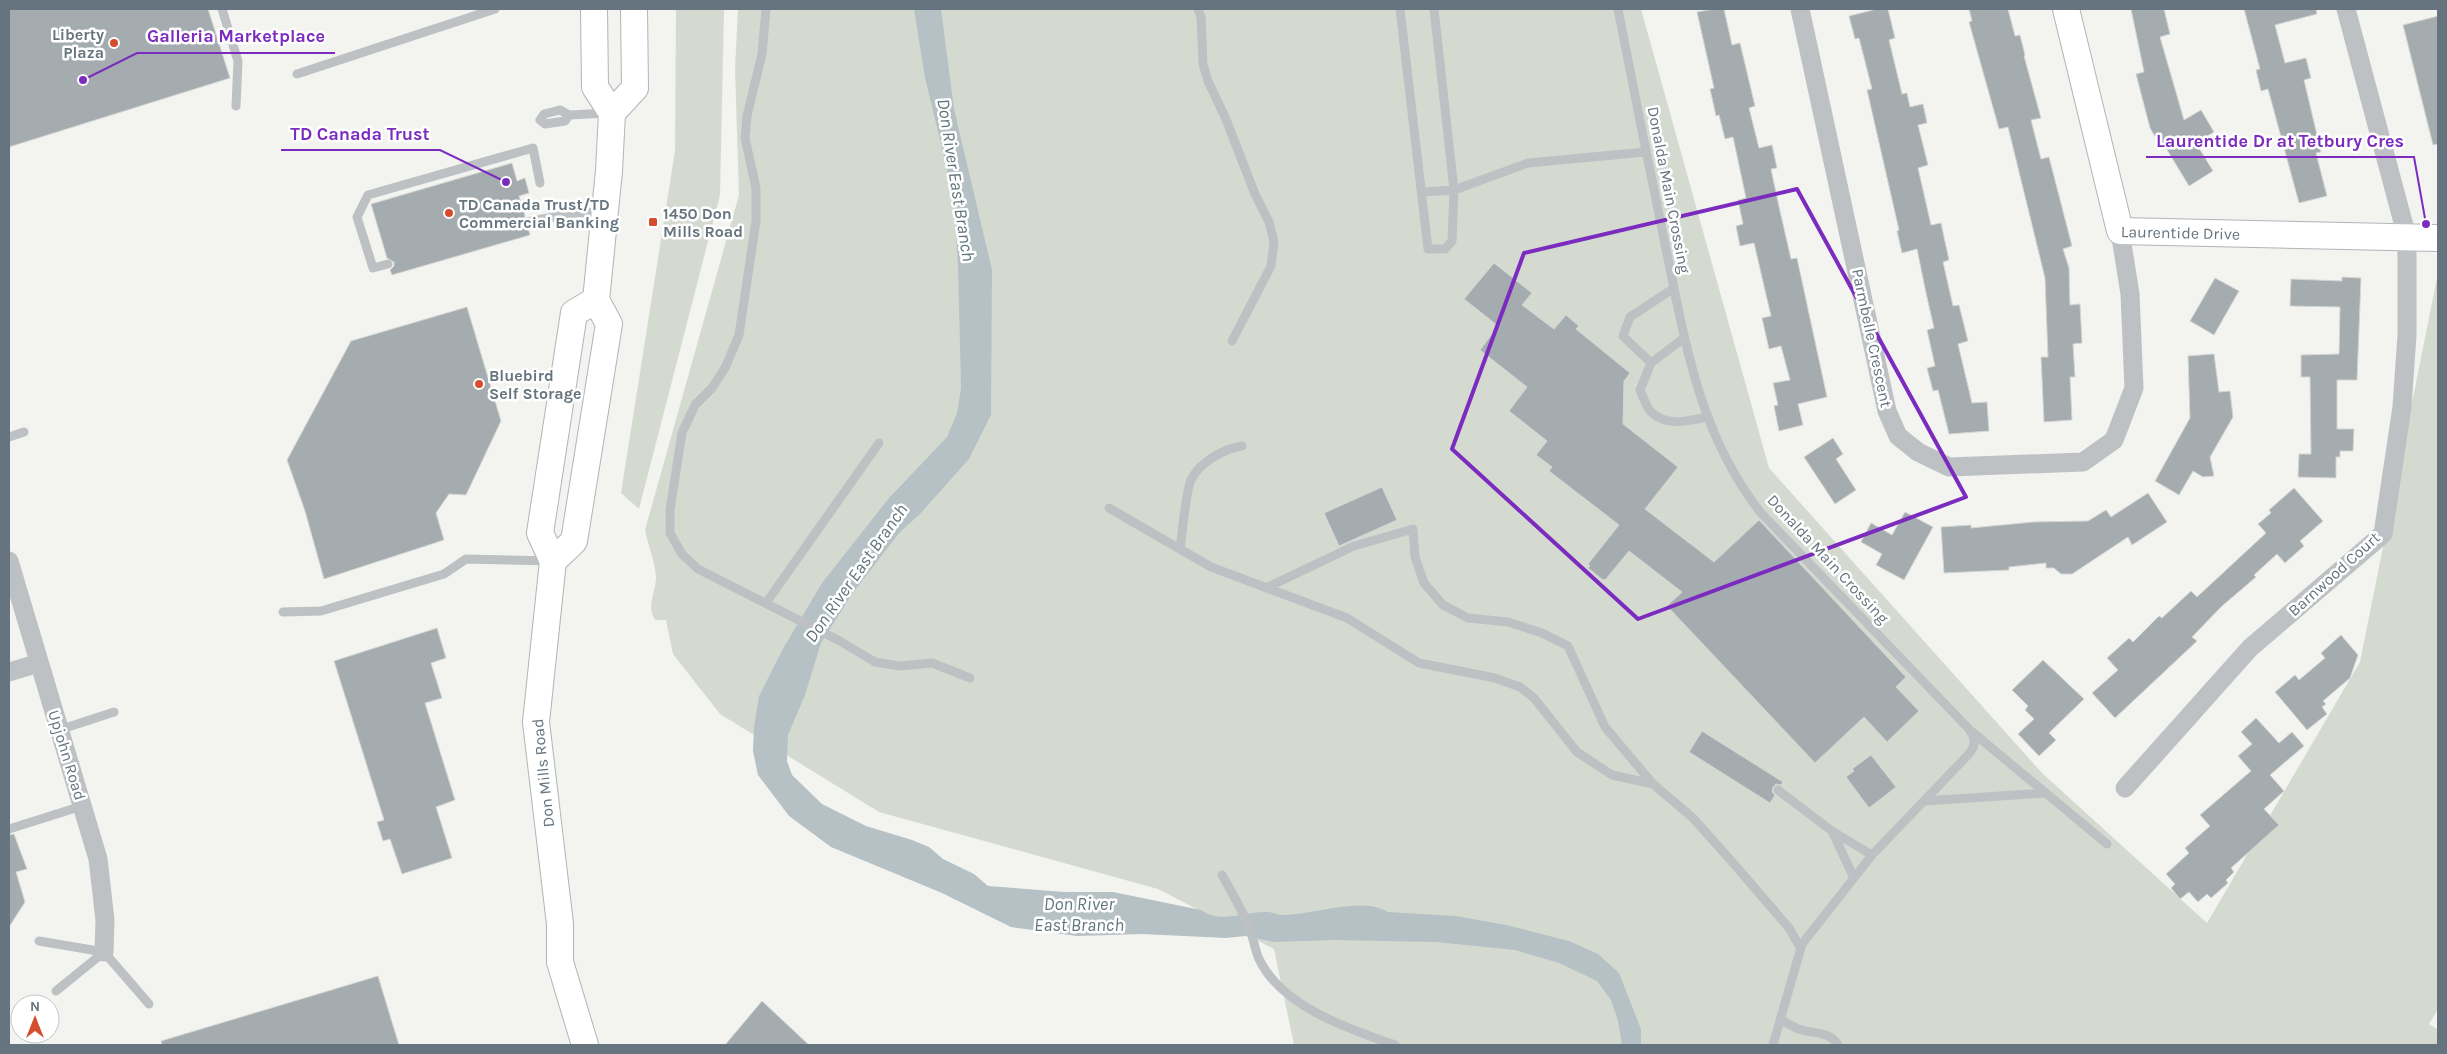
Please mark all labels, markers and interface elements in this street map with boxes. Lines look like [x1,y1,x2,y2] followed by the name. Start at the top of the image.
[137,20,335,53] callout: Galleria Marketplace
[52,25,104,62] place label: Liberty Plaza
[147,25,325,47] text: Galleria Marketplace
[108,37,120,49] marker: Liberty Plaza
[932,97,980,263] water label: Don River East Branch
[1644,105,1694,275] street label: Donalda Main Crossing
[281,117,440,150] callout: TD Canada Trust
[290,123,430,145] text: TD Canada Trust
[2146,124,2414,157] callout: Laurentide Dr at Tetbury Cres
[2156,130,2404,152] text: Laurentide Dr at Tetbury Cres
[459,195,619,232] place label: TD Canada Trust/TD Commercial Banking
[663,204,743,241] place label: 1450 Don Mills Road
[443,207,455,219] marker: TD Canada Trust/TD Commercial Banking
[647,216,659,228] marker: 1450 Don Mills Road
[2121,222,2240,243] street label: Laurentide Drive
[1848,267,1896,409] street label: Parmbelle Crescent
[489,366,581,403] place label: Bluebird Self Storage
[473,378,485,390] marker: Bluebird Self Storage
[1763,491,1893,627] street label: Donalda Main Crossing
[800,499,912,647] water label: Don River East Branch
[2284,528,2384,620] street label: Barnwood Court
[44,708,90,802] street label: Upjohn Road
[528,718,558,828] street label: Don Mills Road
[1034,893,1124,936] water label: Don River East Branch
[10,994,60,1044] north arrow
[30,998,40,1015] text: N

